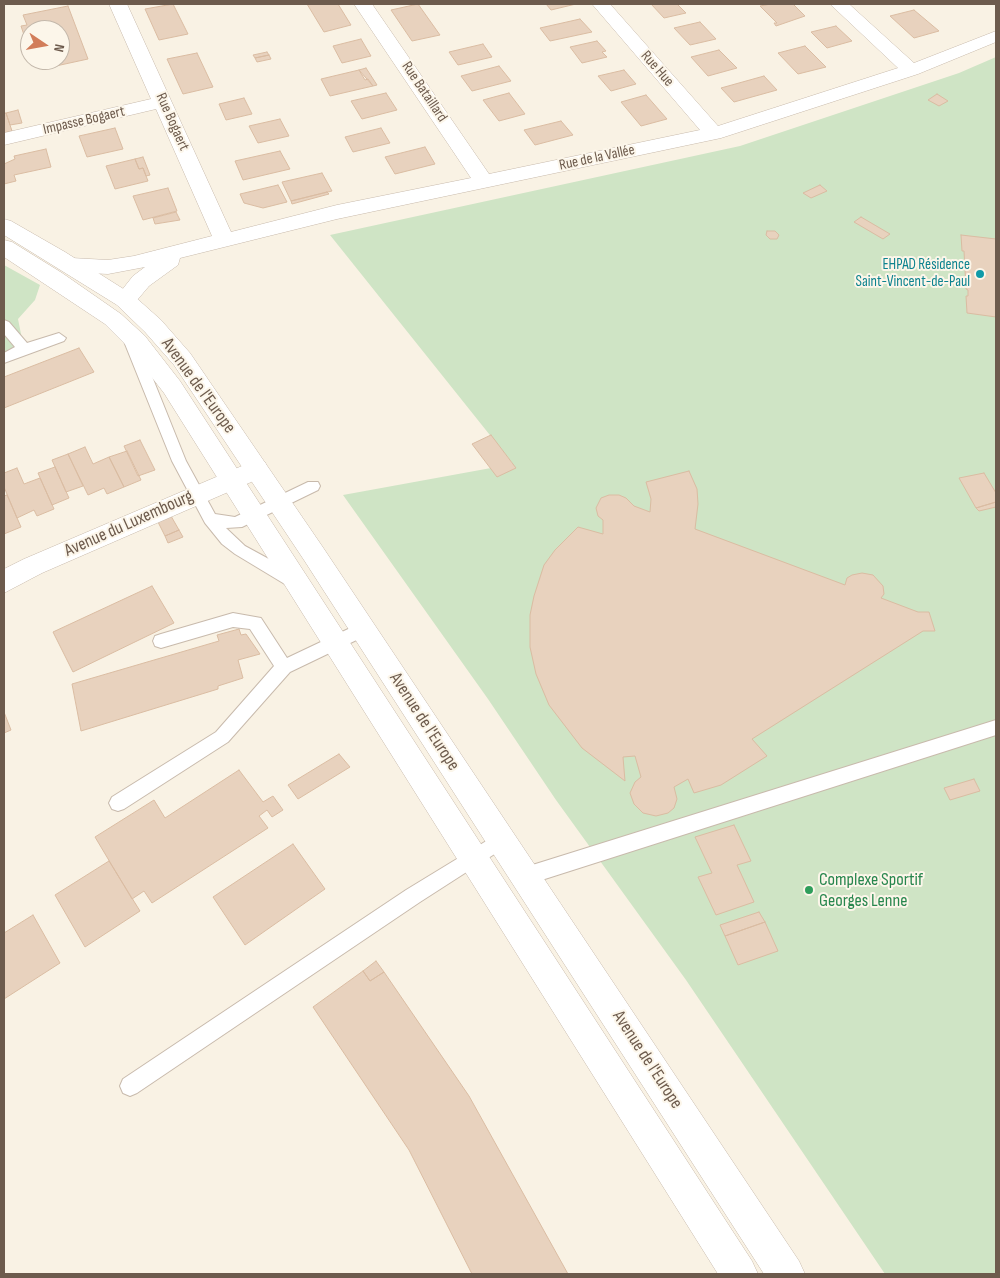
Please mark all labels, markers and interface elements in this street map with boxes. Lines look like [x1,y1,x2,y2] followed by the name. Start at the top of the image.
[20,20,70,70] north arrow
[50,43,68,53] text: N
[637,47,677,91] street label: Rue Hue
[397,58,451,126] street label: Rue Bataillard
[151,90,193,154] street label: Rue Bogaert
[41,103,127,139] street label: Impasse Bogaert
[558,141,636,175] street label: Rue de la Vallée
[855,256,970,291] place label: EHPAD Résidence Saint-Vincent-de-Paul
[974,268,986,280] marker: EHPAD Résidence Saint-Vincent-de-Paul
[156,334,240,438] street label: Avenue de l'Europe
[61,486,197,562] street label: Avenue du Luxembourg
[384,669,464,775] street label: Avenue de l'Europe
[819,869,923,912] place label: Complexe Sportif Georges Lenne
[803,884,815,896] marker: Complexe Sportif Georges Lenne
[607,1007,687,1113] street label: Avenue de l'Europe

